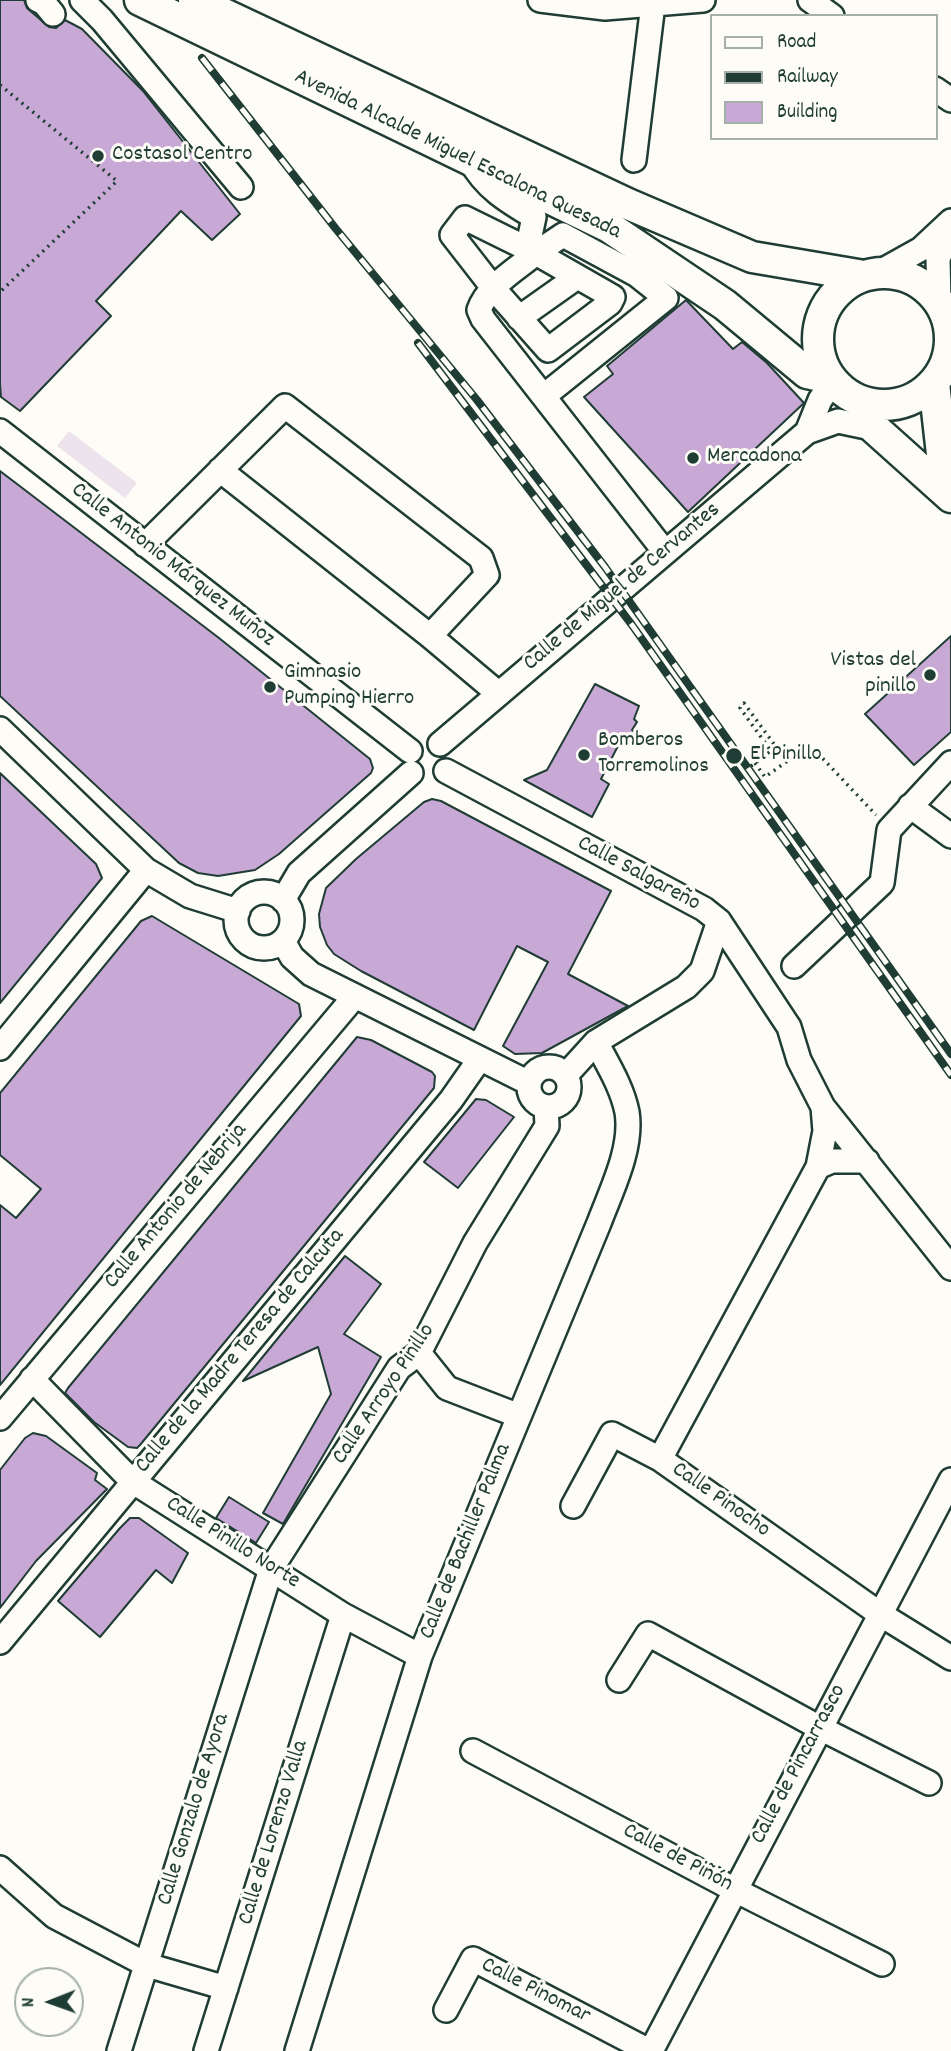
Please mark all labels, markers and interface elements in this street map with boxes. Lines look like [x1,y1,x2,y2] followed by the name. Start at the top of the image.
[710,14,937,140] legend
[777,28,816,58] text: Road
[777,63,838,93] text: Railway
[289,65,625,247] street label: Avenida Alcalde Miguel Escalona Quesada
[777,98,837,128] text: Building
[112,142,253,170] place label: Costasol Centro
[90,148,106,164] marker: Costasol Centro
[707,444,802,472] place label: Mercadona
[685,450,701,466] marker: Mercadona
[64,478,280,654] street label: Calle Antonio Márquez Muñoz
[519,498,727,678] street label: Calle de Miguel de Cervantes
[830,648,916,702] place label: Vistas del pinillo
[284,660,414,714] place label: Gimnasio Pumping Hierro
[922,667,938,683] marker: Vistas del pinillo
[262,679,278,695] marker: Gimnasio Pumping Hierro
[598,728,709,782] place label: Bomberos Torremolinos
[750,742,822,770] place label: El Pinillo
[724,746,744,766] marker: El Pinillo
[576,747,592,763] marker: Bomberos Torremolinos
[572,831,704,919] street label: Calle Salgareño
[100,1119,254,1295] street label: Calle Antonio de Nebrija
[130,1224,352,1480] street label: Calle de la Madre Teresa de Calcuta
[328,1319,442,1471] street label: Calle Arroyo Pinillo
[415,1440,519,1644] street label: Calle de Bachiller Palma
[665,1457,775,1545] street label: Calle Pinocho
[160,1492,304,1596] street label: Calle Pinillo Norte
[746,1680,854,1850] street label: Calle de Pincarrasco
[153,1711,237,1909] street label: Calle Gonzalo de Ayora
[234,1737,316,1929] street label: Calle de Lorenzo Valla
[617,1818,737,1900] street label: Calle de Piñón
[476,1953,594,2031] street label: Calle Pinomar
[14,1967,84,2037] north arrow
[16,1997,43,2007] text: N

